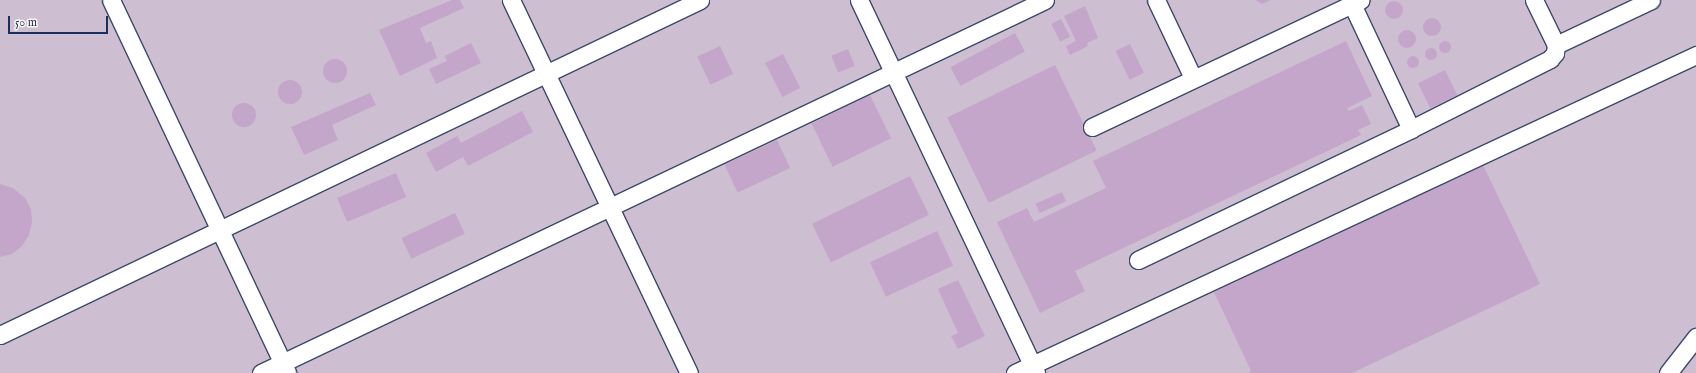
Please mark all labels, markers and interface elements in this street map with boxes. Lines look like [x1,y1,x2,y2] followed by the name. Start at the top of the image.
[10,8,110,34] scale bar
[15,15,37,30] text: 50 m

